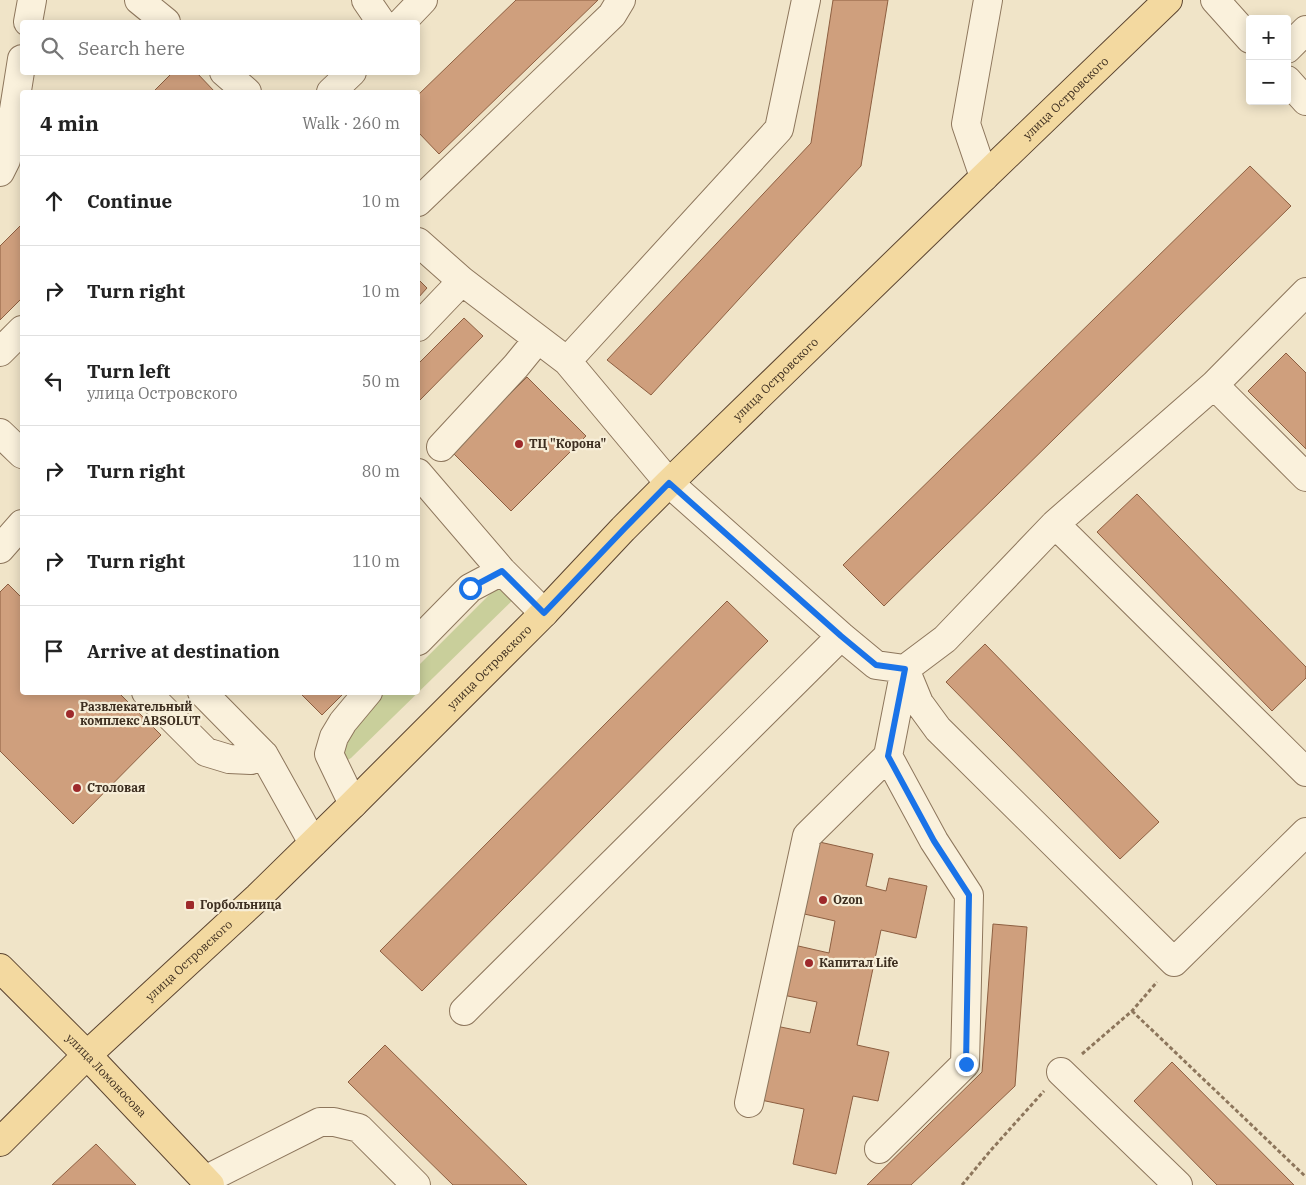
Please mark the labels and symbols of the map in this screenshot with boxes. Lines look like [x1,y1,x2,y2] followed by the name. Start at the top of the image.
[1020,53,1112,142] street label: улица Островского
[730,334,821,424] street label: улица Островского
[529,436,606,451] place label: ТЦ "Корона"
[513,438,525,450] marker: ТЦ "Корона"
[459,577,482,600] route start
[444,622,535,712] street label: улица Островского
[80,699,201,728] place label: Развлекательный комплекс ABSOLUT
[64,708,76,720] marker: Развлекательный комплекс ABSOLUT
[87,780,145,795] place label: Столовая
[71,782,83,794] marker: Столовая
[833,892,863,907] place label: Ozon
[817,894,829,906] marker: Ozon
[200,897,282,912] place label: Горбольница
[184,899,196,911] marker: Горбольница
[142,916,235,1004] street label: улица Островского
[819,955,899,970] place label: Капитал Life
[803,957,815,969] marker: Капитал Life
[63,1030,150,1120] street label: улица Ломоносова
[955,1053,978,1076] route end

